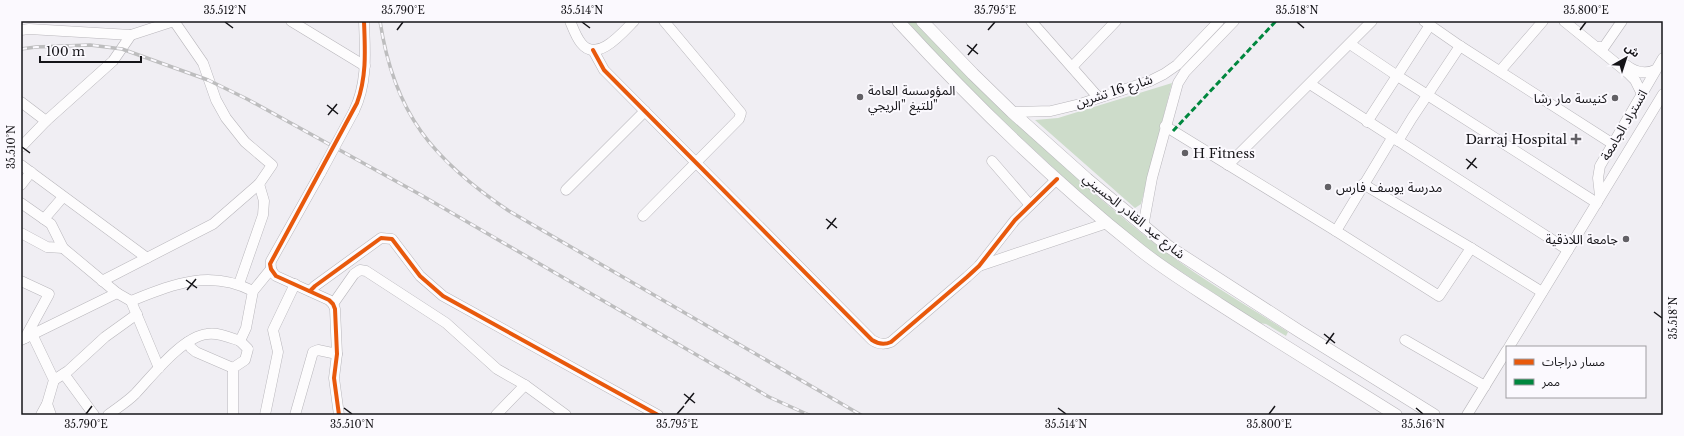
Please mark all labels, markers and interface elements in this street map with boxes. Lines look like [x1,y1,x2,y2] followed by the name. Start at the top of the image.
[203,4,247,17] text: 35.512°N
[381,4,425,17] text: 35.790°E
[561,4,603,17] text: 35.514°N
[974,4,1016,17] text: 35.795°E
[1275,4,1319,17] text: 35.518°N
[1563,4,1609,17] text: 35.800°E
[40,38,141,64] scale bar
[1606,38,1646,78] north arrow
[1622,40,1643,60] text: ش
[46,44,85,59] text: 100 m
[1073,71,1155,113] street label: شارع 16 تشرين
[868,82,955,116] place label: المؤوسسة العامة للتيغ "الريجي"
[1597,86,1651,164] street label: اتستراد الجامعة
[1534,90,1608,107] place label: كنيسة مار رشا
[855,92,865,102] marker: المؤوسسة العامة للتيغ "الريجي"
[1610,93,1620,103] marker: كنيسة مار رشا
[5,125,18,169] text: 35.510°N
[1465,131,1567,148] place label: Darraj Hospital
[1570,133,1582,145] marker: Darraj Hospital
[1193,145,1255,162] place label: H Fitness
[1180,148,1190,158] marker: H Fitness
[1078,169,1189,264] street label: شارع عبد القادر الحسيني
[1336,179,1442,196] place label: مدرسة يوسف فارس
[1323,182,1333,192] marker: مدرسة يوسف فارس
[1545,231,1618,248] place label: جامعة اللاذقية
[1621,234,1631,244] marker: جامعة اللاذقية
[1667,296,1680,340] text: 35.518°N
[1506,346,1646,398] legend
[1542,354,1605,369] text: مسار دراجات
[1541,374,1560,389] text: ممر
[64,418,108,431] text: 35.790°E
[330,418,374,431] text: 35.510°N
[656,418,698,431] text: 35.795°E
[1045,418,1087,431] text: 35.514°N
[1246,418,1292,431] text: 35.800°E
[1401,418,1445,431] text: 35.516°N

